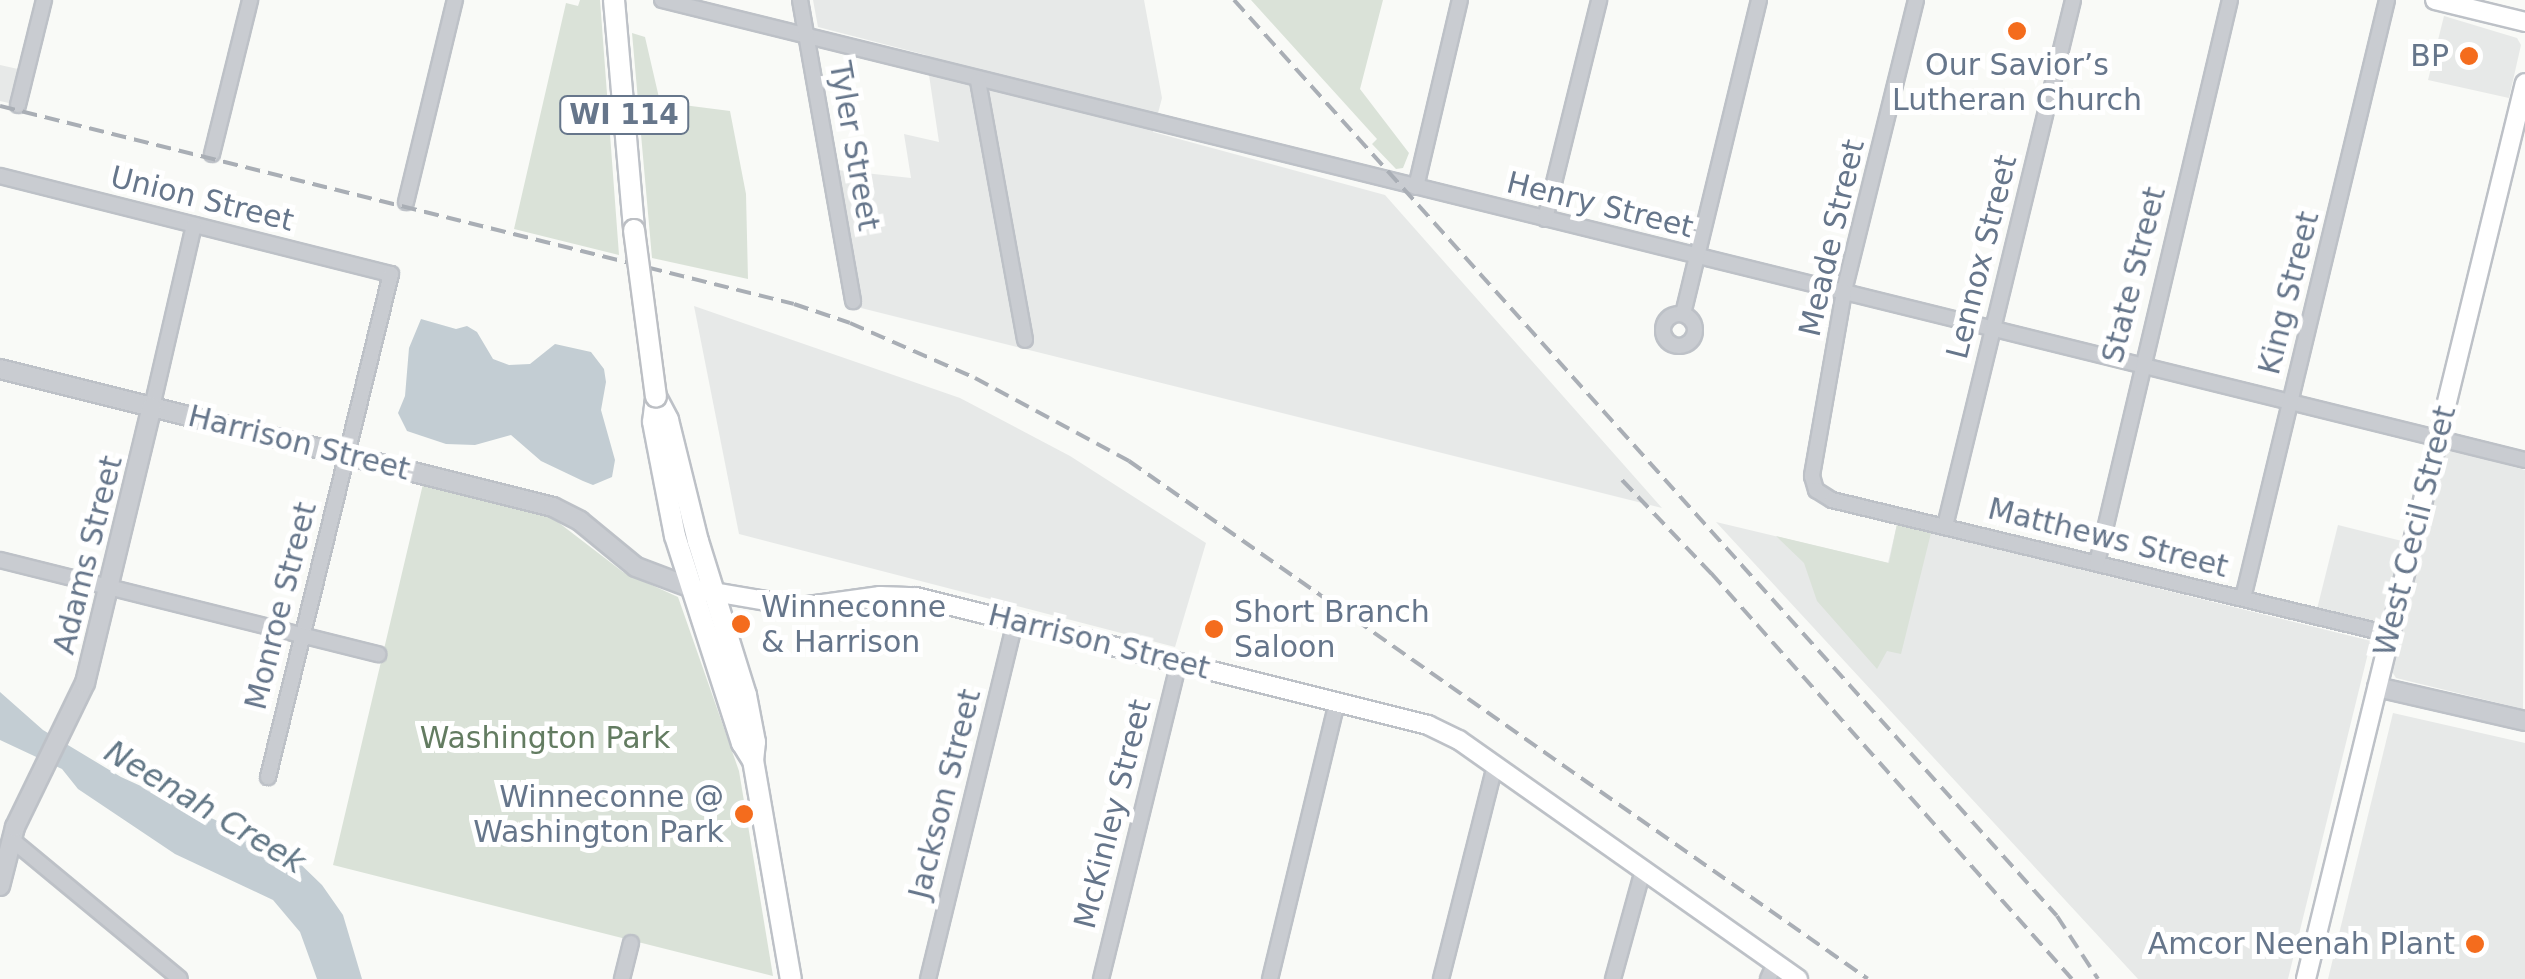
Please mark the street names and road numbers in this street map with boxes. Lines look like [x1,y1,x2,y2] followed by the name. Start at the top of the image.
[821,59,887,233] street label: Tyler Street
[559,92,689,138] road number: WI 114
[1792,136,1872,340] street label: Meade Street
[1939,151,2025,363] street label: Lennox Street
[107,159,297,239] street label: Union Street
[1503,164,1697,246] street label: Henry Street
[2095,183,2173,367] street label: State Street
[2251,208,2327,378] street label: King Street
[184,398,414,488] street label: Harrison Street
[2367,402,2463,660] street label: West Cecil Street
[46,452,130,658] street label: Adams Street
[1984,491,2232,585] street label: Matthews Street
[238,499,324,713] street label: Monroe Street
[984,597,1214,687] street label: Harrison Street
[902,685,988,903] street label: Jackson Street
[1067,696,1159,932] street label: McKinley Street

